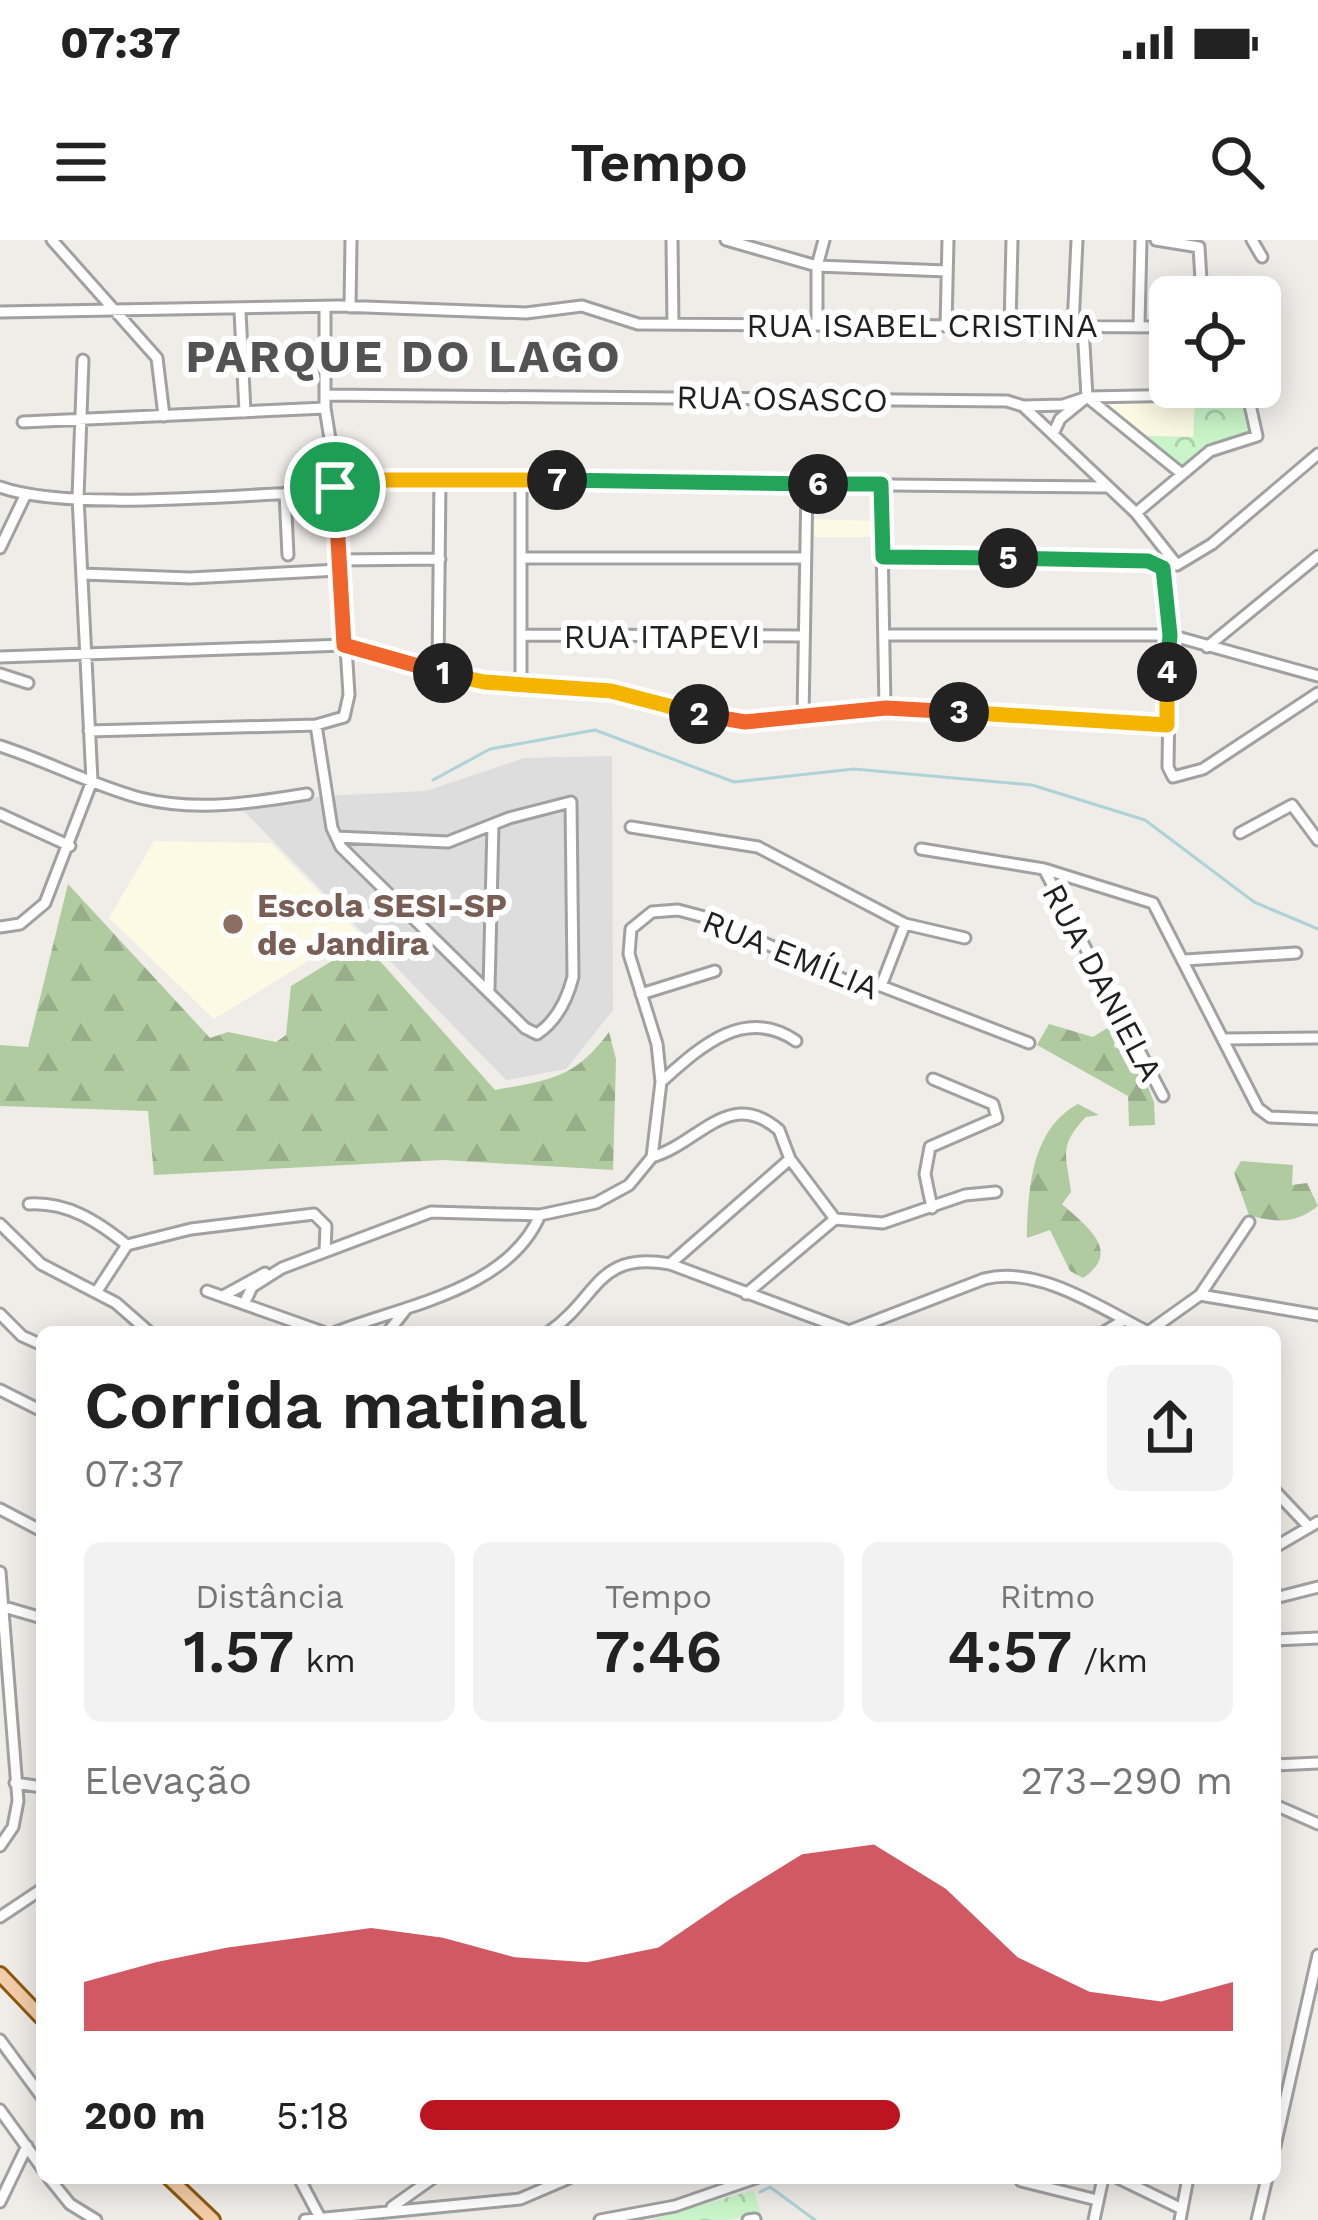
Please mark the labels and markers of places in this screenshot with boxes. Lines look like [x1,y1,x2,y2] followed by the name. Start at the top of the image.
[284,436,386,538] pin
[527,450,587,510] pin: 7
[788,454,848,514] pin: 6
[978,528,1038,588] pin: 5
[1137,642,1197,702] pin: 4
[413,643,473,703] pin: 1
[929,682,989,742] pin: 3
[669,684,729,744] pin: 2
[257,886,507,963] place label: Escola SESI-SP de Jandira
[220,911,246,937] marker: Escola SESI-SP de Jandira

